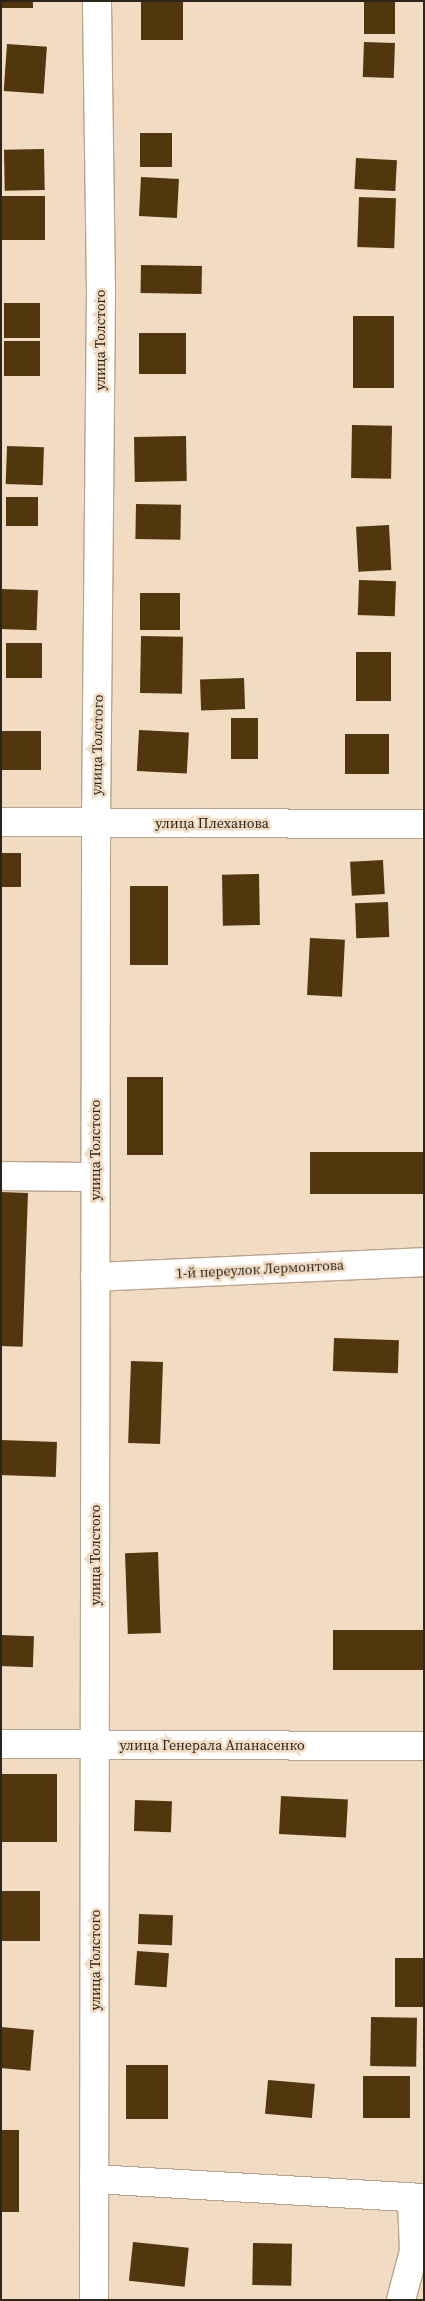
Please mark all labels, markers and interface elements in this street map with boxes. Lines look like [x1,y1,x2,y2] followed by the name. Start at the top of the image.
[92,289,108,391] street label: улица Толстого
[88,694,106,796] street label: улица Толстого
[155,815,269,831] street label: улица Плеханова
[87,1099,103,1201] street label: улица Толстого
[176,1256,344,1282] street label: 1-й переулок Лермонтова
[87,1504,103,1606] street label: улица Толстого
[119,1737,305,1753] street label: улица Генерала Апанасенко
[87,1909,103,2011] street label: улица Толстого

